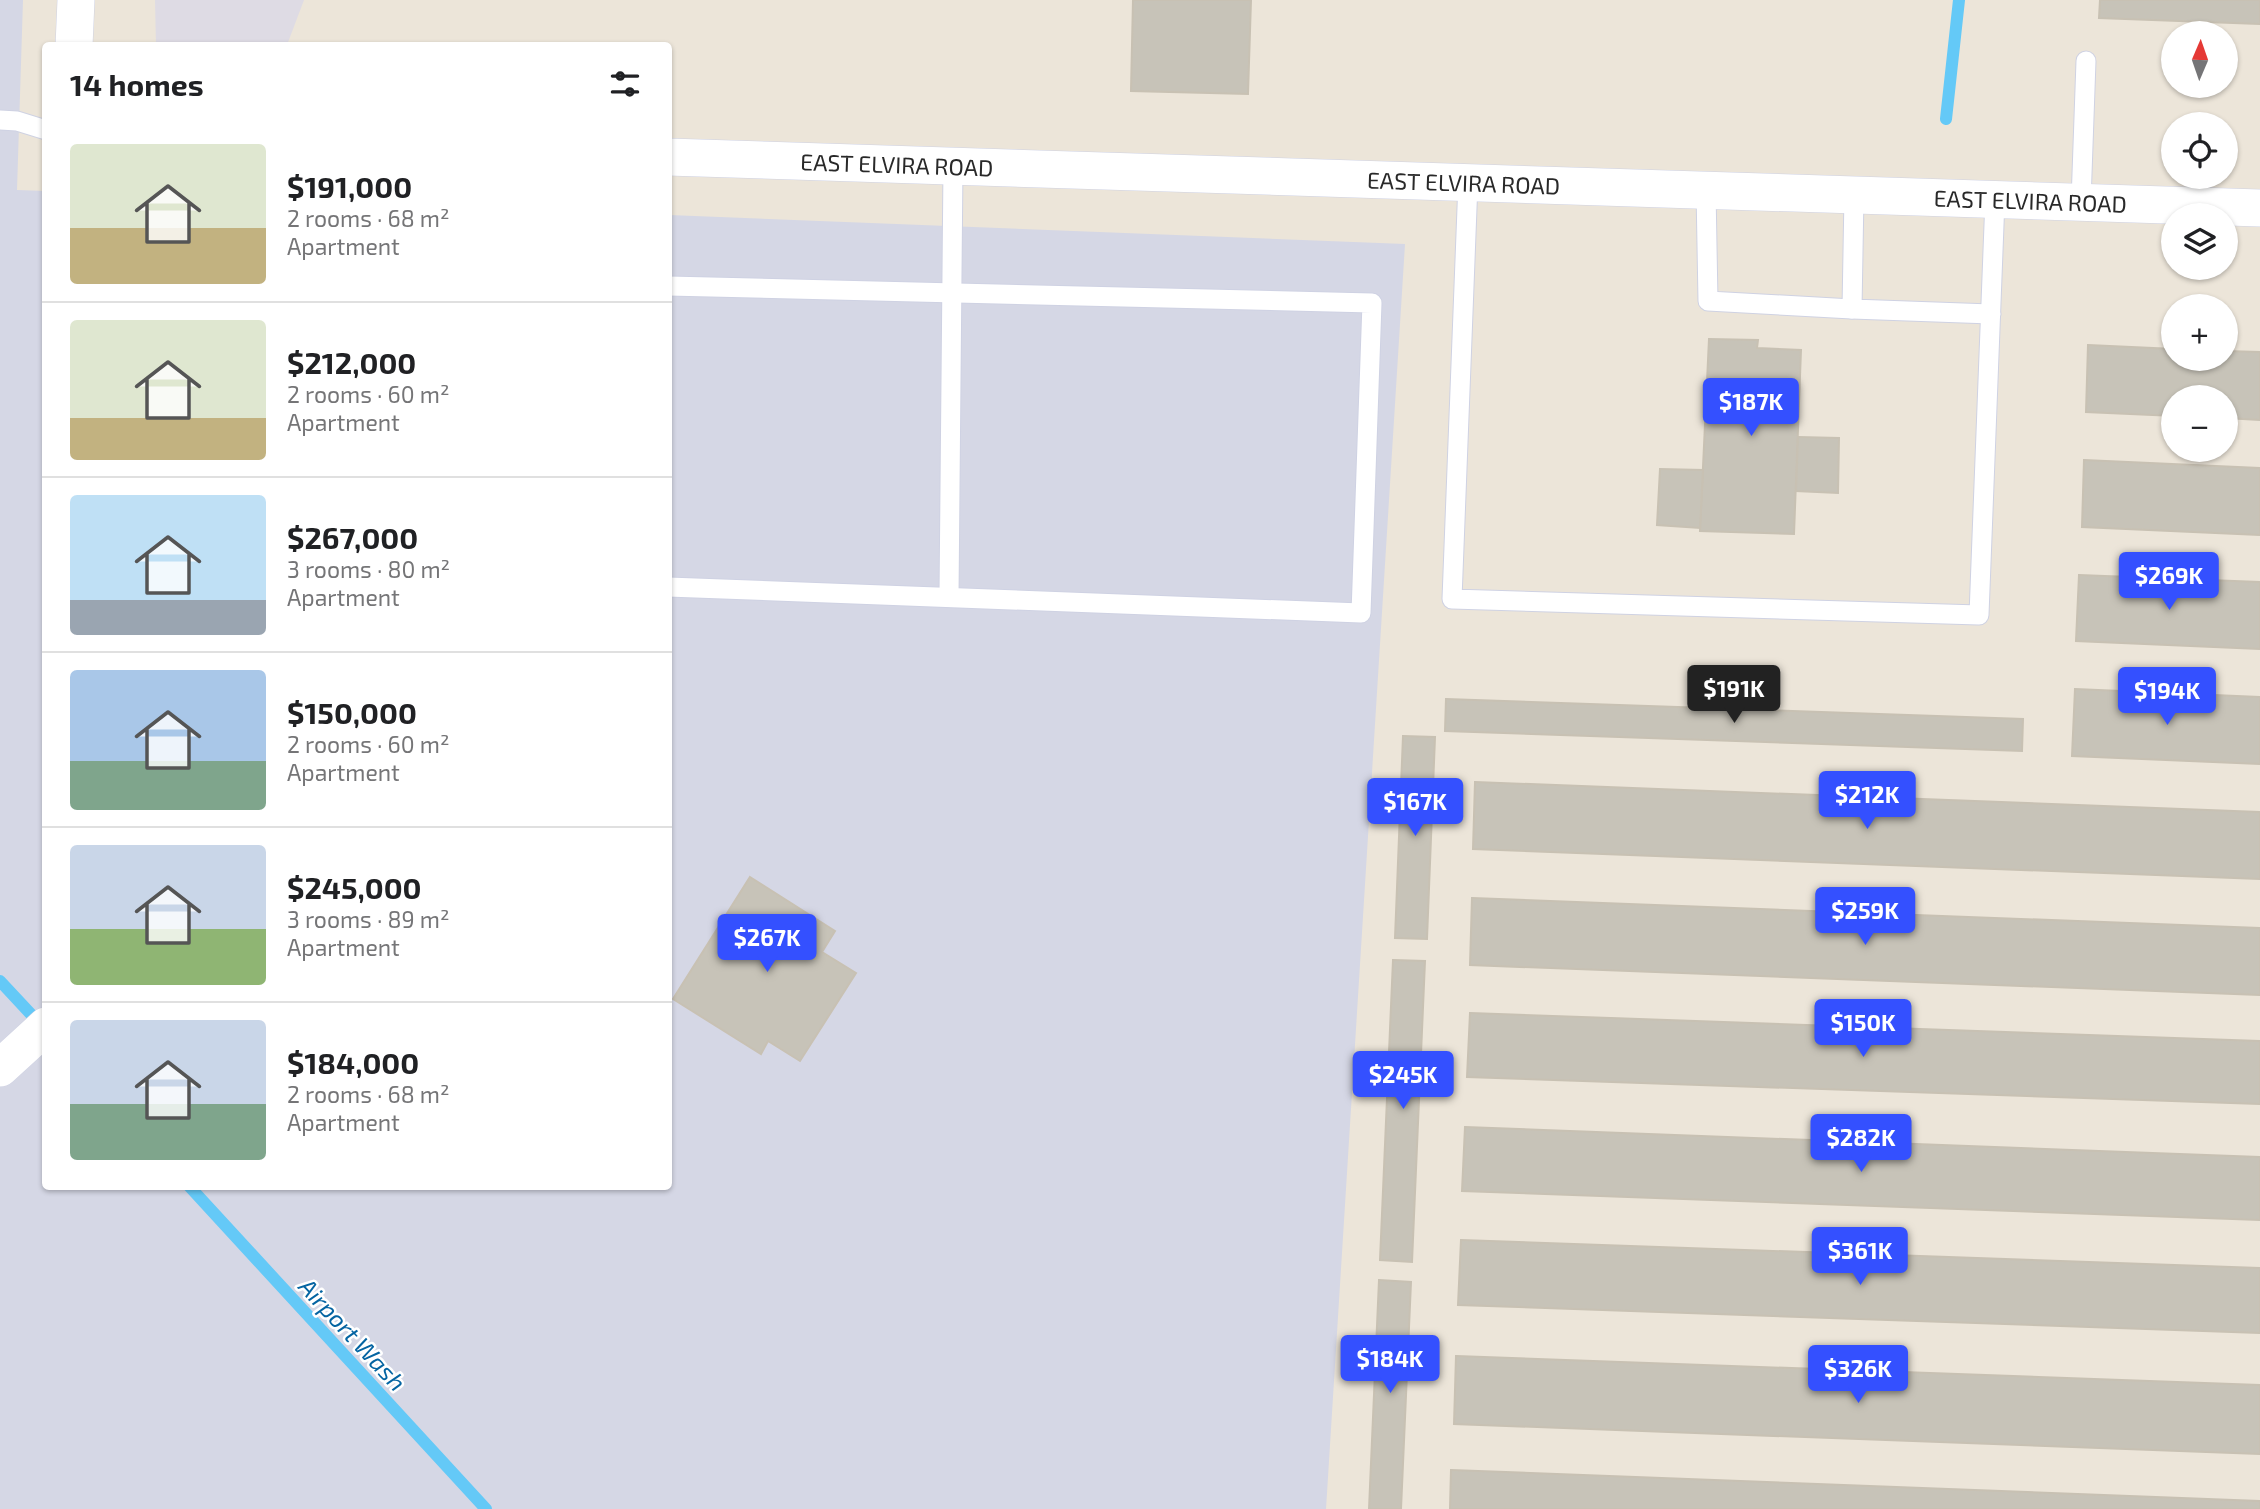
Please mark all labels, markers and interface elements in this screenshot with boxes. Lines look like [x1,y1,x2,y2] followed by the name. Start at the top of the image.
[2161,21,2238,98] north arrow
[2161,21,2238,462] map controls
[606,65,644,103] icon: filters
[70,66,204,102] text: 14 homes
[2161,112,2238,189] button: locate
[800,147,994,181] street label: EAST ELVIRA ROAD
[1367,165,1561,200] street label: EAST ELVIRA ROAD
[287,168,412,204] text: $191,000
[126,172,210,256] icon: home
[1933,184,2127,218] street label: EAST ELVIRA ROAD
[2161,203,2238,280] button: layers
[287,204,450,232] text: 2 rooms · 68 m²
[287,232,400,260] text: Apartment
[2161,294,2238,371] button: +
[287,344,416,380] text: $212,000
[126,348,210,432] icon: home
[1702,378,1800,438] pin: $187K
[287,380,449,408] text: 2 rooms · 60 m²
[2161,385,2238,462] button: −
[1719,387,1783,415] text: $187K
[287,408,400,436] text: Apartment
[287,519,418,555] text: $267,000
[126,523,210,607] icon: home
[2120,552,2218,612] pin: $269K
[287,555,450,583] text: 3 rooms · 80 m²
[2135,561,2203,589] text: $269K
[287,583,400,611] text: Apartment
[1685,666,1783,725] pin: $191K
[2118,668,2216,727] pin: $194K
[1703,674,1765,702] text: $191K
[2134,676,2200,704] text: $194K
[287,694,417,730] text: $150,000
[126,698,210,782] icon: home
[287,730,449,758] text: 2 rooms · 60 m²
[287,758,400,786] text: Apartment
[1818,772,1916,831] pin: $212K
[1366,778,1464,838] pin: $167K
[1835,780,1899,808] text: $212K
[1383,787,1447,815] text: $167K
[287,869,422,905] text: $245,000
[126,873,210,957] icon: home
[1816,888,1914,947] pin: $259K
[1831,896,1899,924] text: $259K
[287,905,449,933] text: 3 rooms · 89 m²
[718,914,816,974] pin: $267K
[734,923,801,951] text: $267K
[287,933,400,961] text: Apartment
[1814,1000,1912,1059] pin: $150K
[1830,1008,1896,1036] text: $150K
[287,1044,419,1080] text: $184,000
[126,1048,210,1132] icon: home
[1354,1052,1452,1111] pin: $245K
[1369,1060,1437,1088] text: $245K
[287,1080,450,1108] text: 2 rooms · 68 m²
[287,1108,400,1136] text: Apartment
[1812,1114,1910,1174] pin: $282K
[1827,1123,1895,1151] text: $282K
[1811,1228,1909,1287] pin: $361K
[1828,1236,1892,1264] text: $361K
[293,1271,412,1396] water label: Airport Wash
[1341,1336,1439,1395] pin: $184K
[1357,1344,1423,1372] text: $184K
[1809,1346,1907,1405] pin: $326K
[1824,1354,1892,1382] text: $326K

